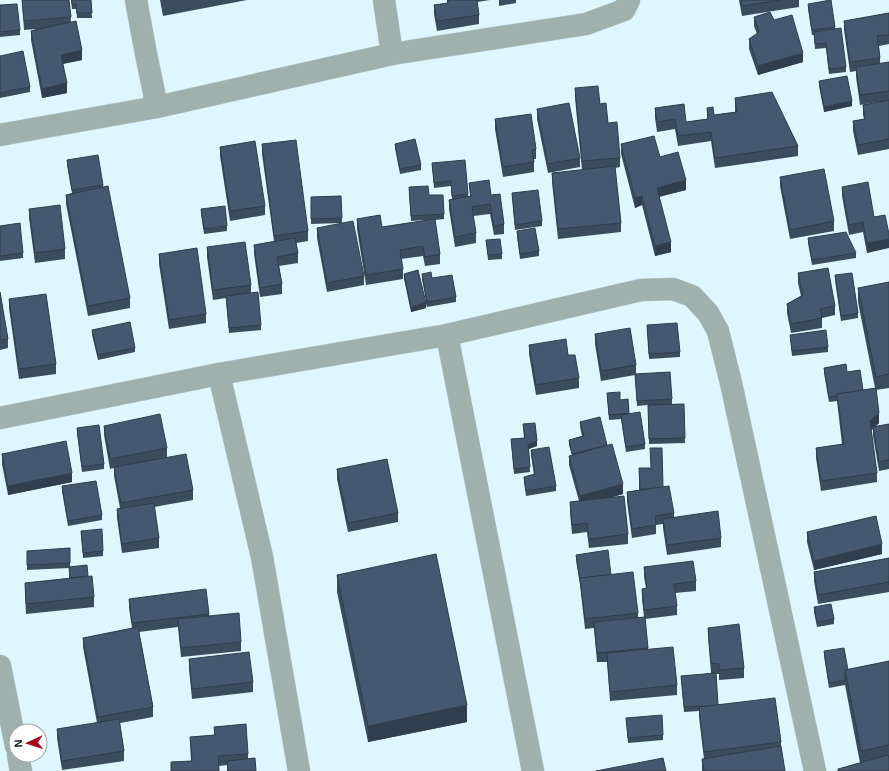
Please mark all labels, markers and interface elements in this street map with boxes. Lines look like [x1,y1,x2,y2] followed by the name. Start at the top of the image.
[8,723,48,763] north arrow
[12,739,24,748] text: N

